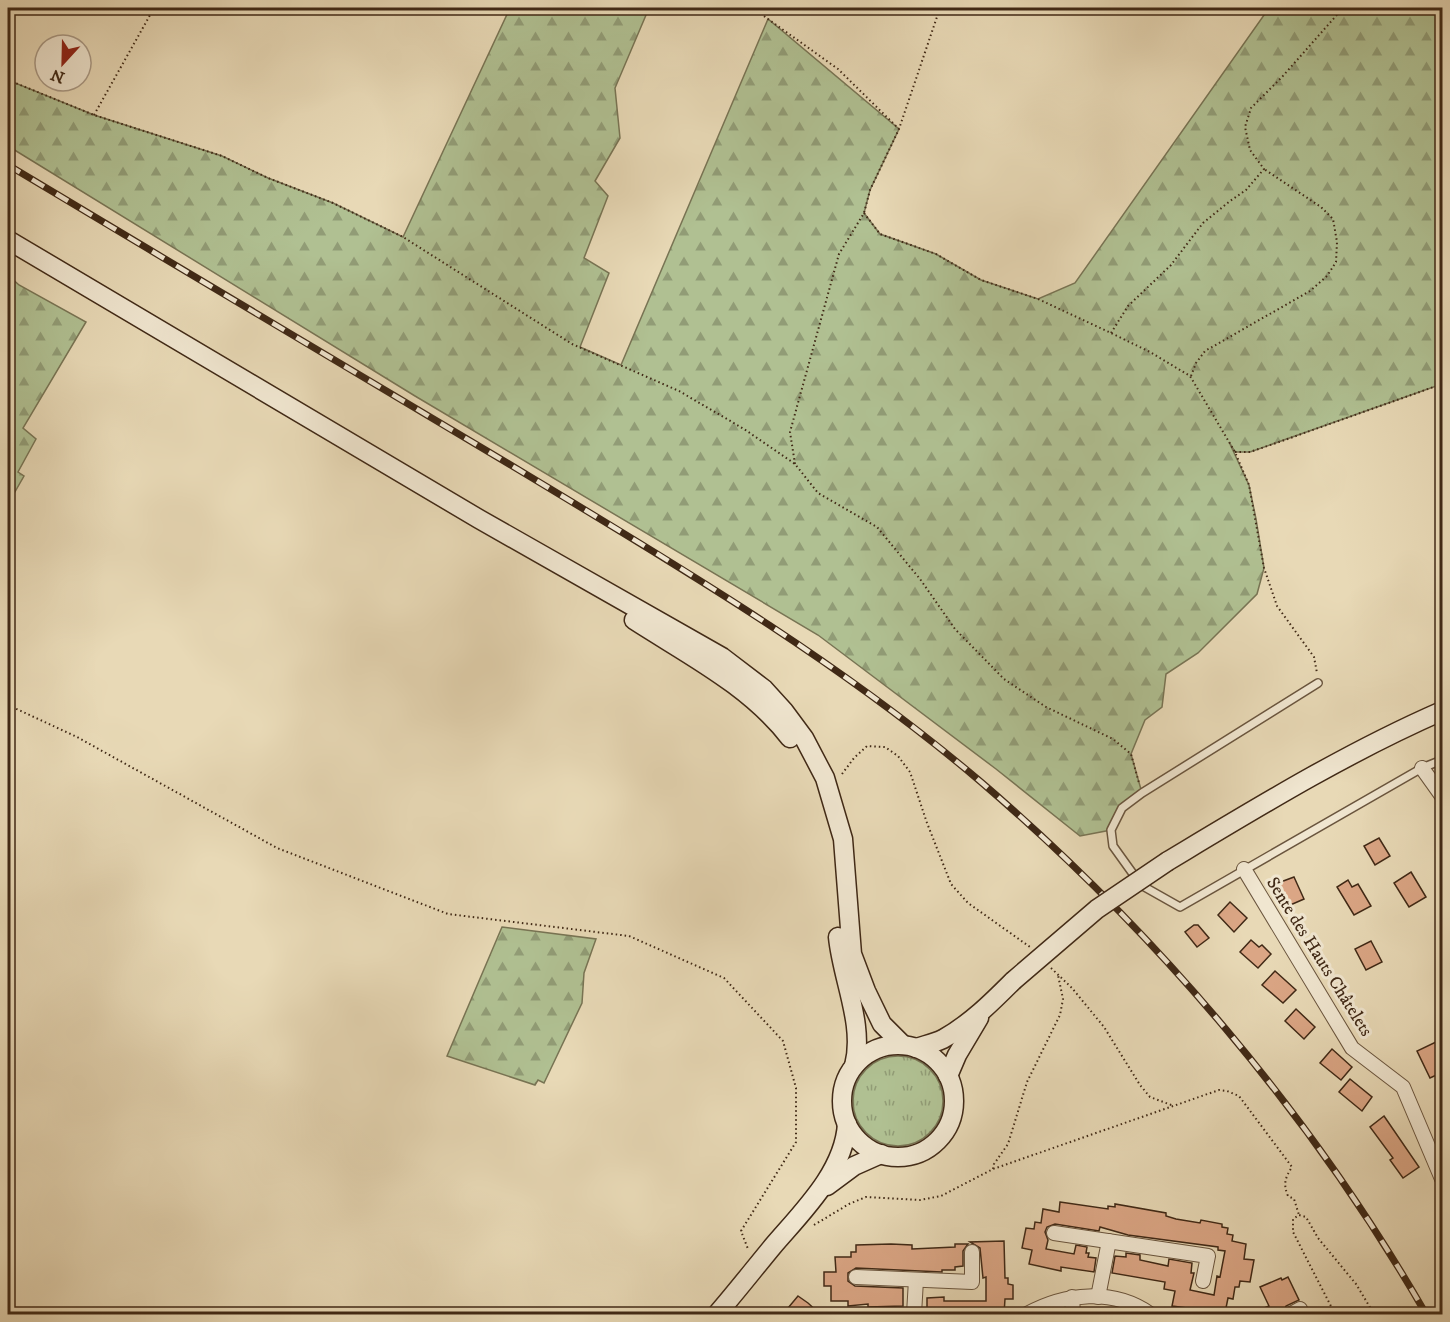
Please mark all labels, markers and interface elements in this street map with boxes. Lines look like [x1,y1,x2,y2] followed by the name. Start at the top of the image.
[33,33,93,93] north arrow
[48,64,68,88] text: N
[1261,873,1377,1041] street label: Sente des Hauts Châtelets

